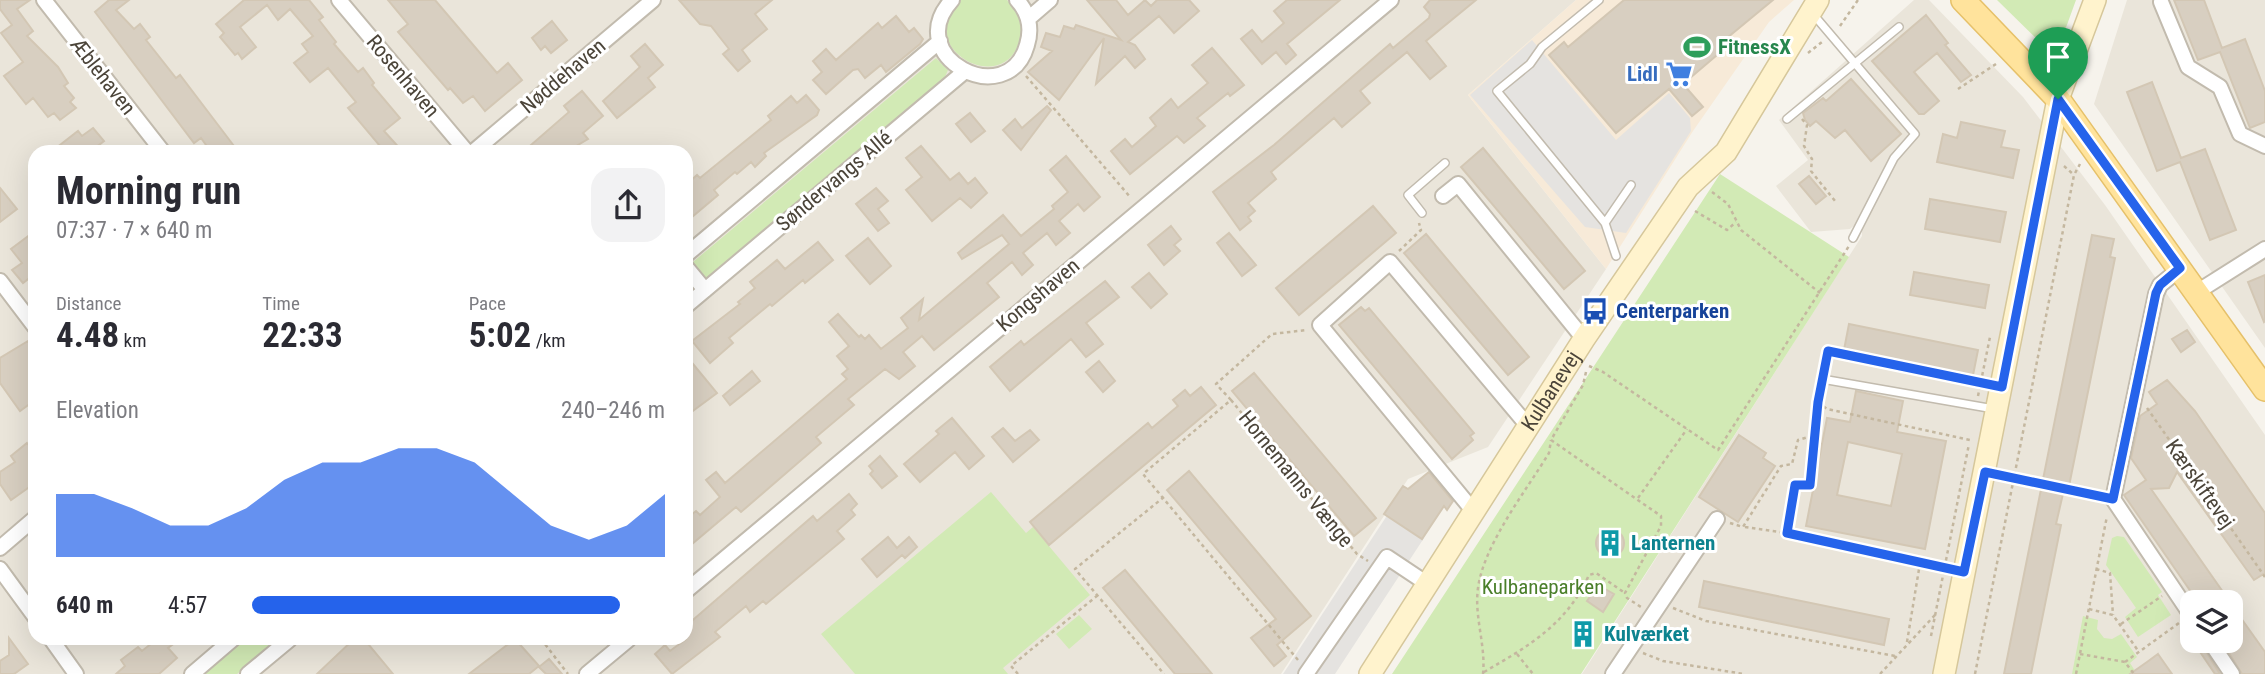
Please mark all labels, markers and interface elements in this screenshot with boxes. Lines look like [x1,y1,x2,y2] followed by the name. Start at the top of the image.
[2028,27,2088,99] pin
[362,30,444,122] street label: Rosenhaven
[65,32,140,119] street label: Æblehaven
[1682,32,1712,62] sports icon: FitnessX
[516,34,610,118] street label: Nøddehaven
[1718,35,1791,59] place label: FitnessX
[2039,38,2077,76] icon: arrive
[1664,59,1694,89] supermarket icon: Lidl
[1627,62,1658,86] place label: Lidl
[771,125,897,236] street label: Søndervangs Allé
[591,168,665,242] button: share
[56,169,241,213] text: Morning run
[56,217,212,244] text: 07:37 · 7 × 640 m
[992,253,1084,337] street label: Kongshaven
[56,292,121,315] text: Distance
[262,292,300,315] text: Time
[469,292,506,315] text: Pace
[1580,296,1610,326] bus stop icon: Centerparken
[1616,299,1729,323] place label: Centerparken
[56,315,119,356] text: 4.48
[262,315,343,356] text: 22:33
[469,315,531,356] text: 5:02
[119,329,146,352] text: km
[531,329,566,352] text: /km
[1517,346,1585,435] street label: Kulbanevej
[56,397,139,424] text: Elevation
[561,397,665,424] text: 240–246 m
[1234,406,1358,552] street label: Hornemanns Vænge
[2161,435,2239,533] street label: Kærskiftevej
[1595,528,1625,558] building icon: Lanternen
[1631,531,1715,555] place label: Lanternen
[1482,575,1604,599] park label: Kulbaneparken
[2180,590,2243,653] map controls
[2180,590,2243,653] button: layers
[56,592,113,619] text: 640 m
[168,592,207,619] text: 4:57
[1568,619,1598,649] building icon: Kulværket
[1604,622,1689,646] place label: Kulværket

